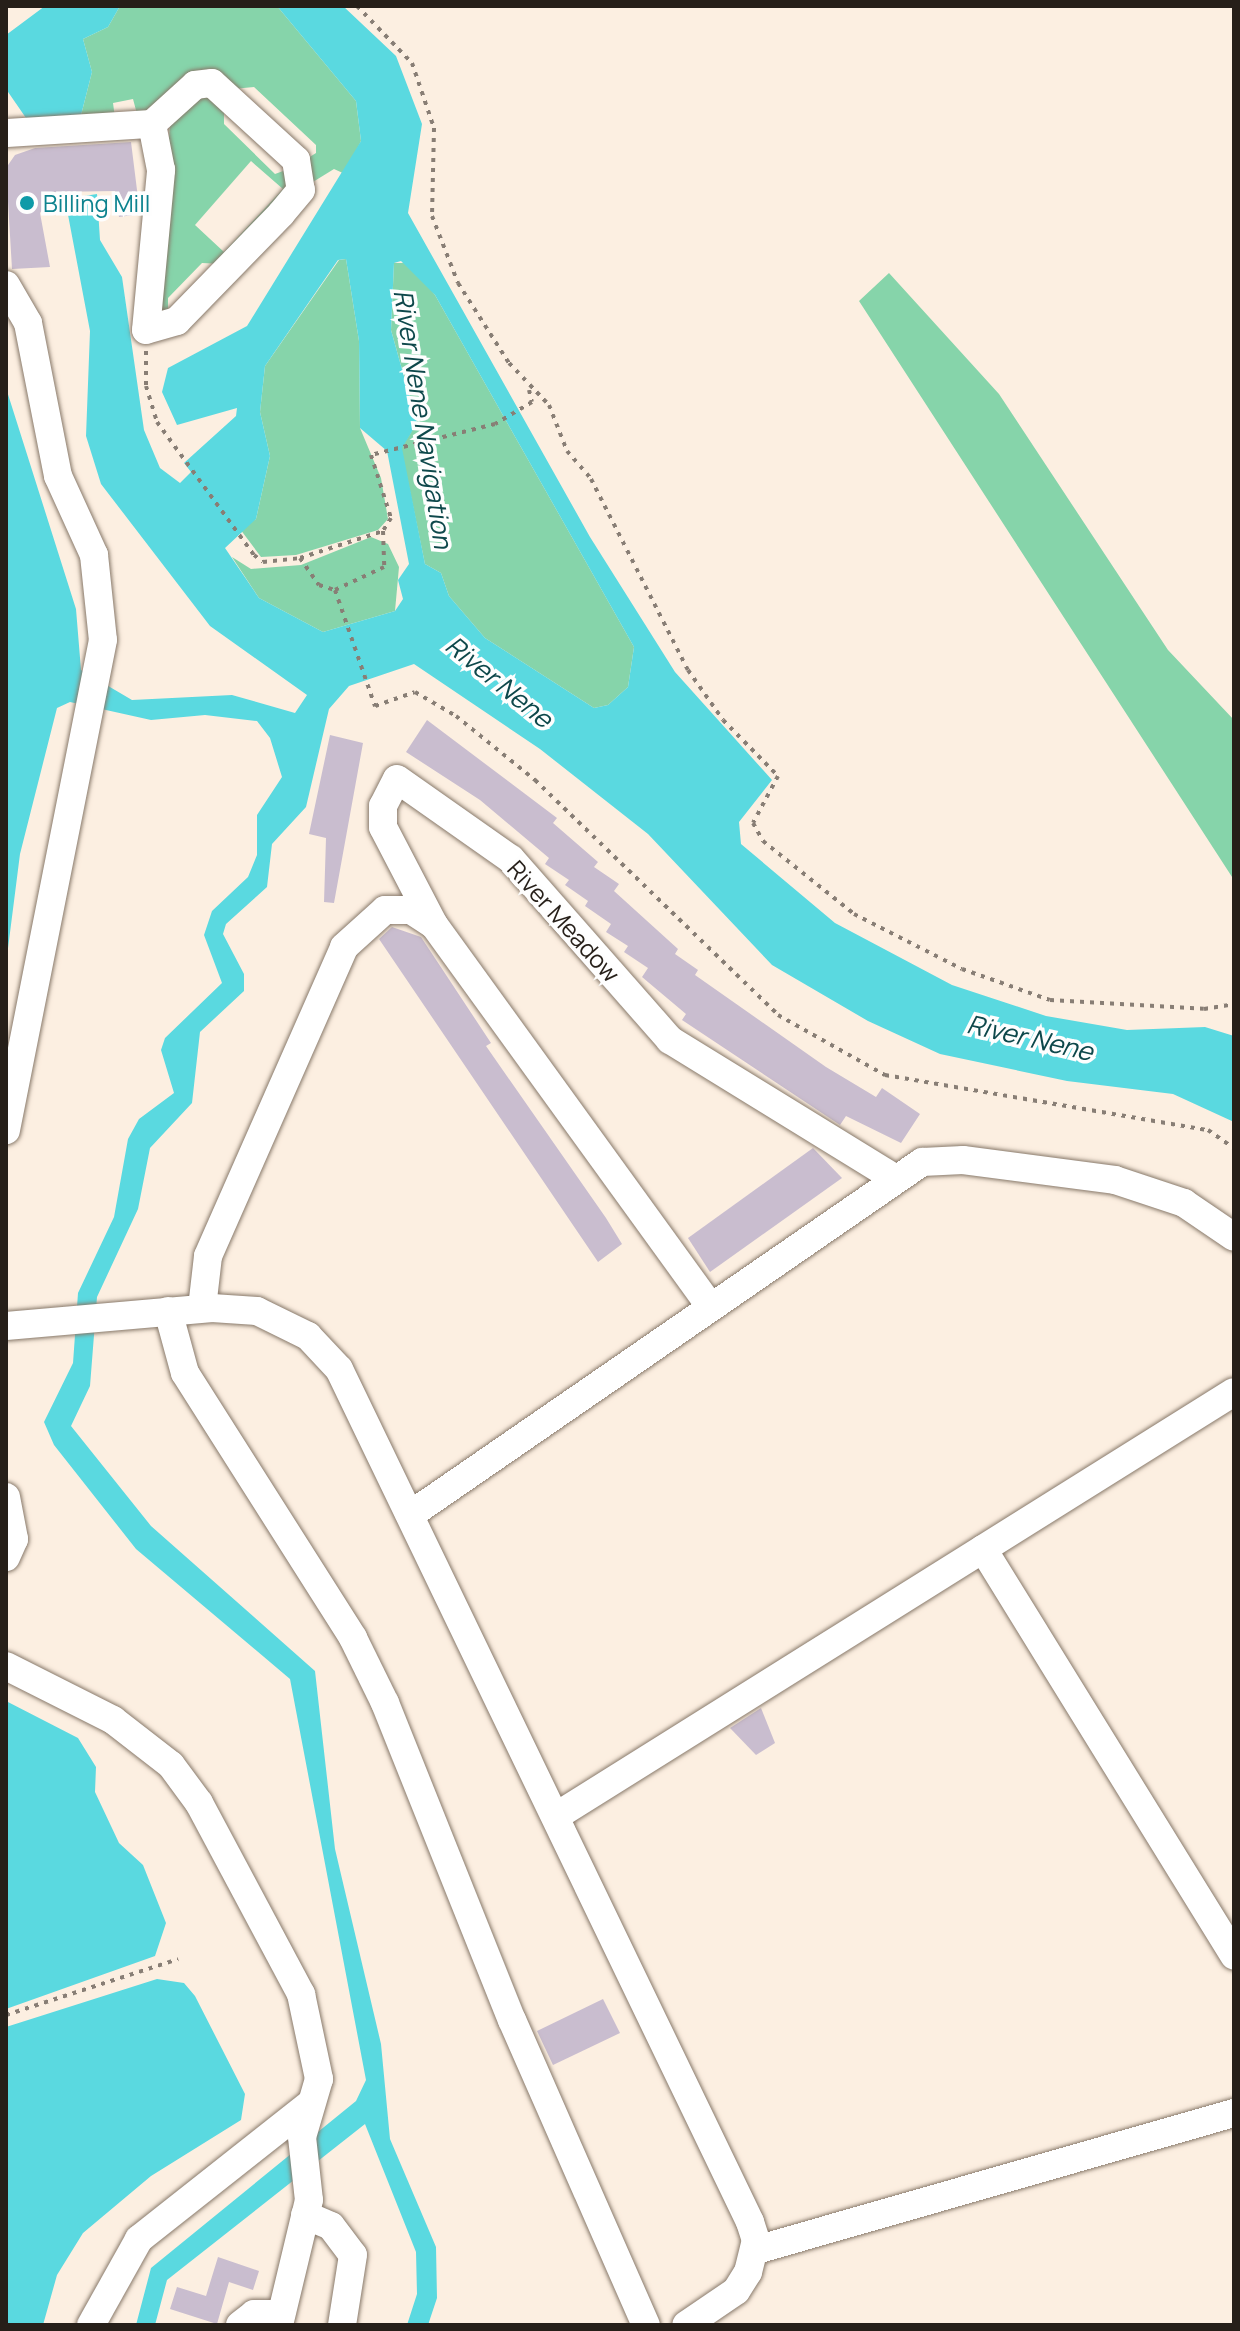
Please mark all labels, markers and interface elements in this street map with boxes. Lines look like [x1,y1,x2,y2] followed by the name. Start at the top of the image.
[43,189,150,217] place label: Billing Mill
[18,194,36,212] marker: Billing Mill
[387,287,459,551] water label: River Nene Navigation
[439,630,559,734] water label: River Nene
[502,854,626,988] street label: River Meadow
[964,1008,1096,1068] water label: River Nene

